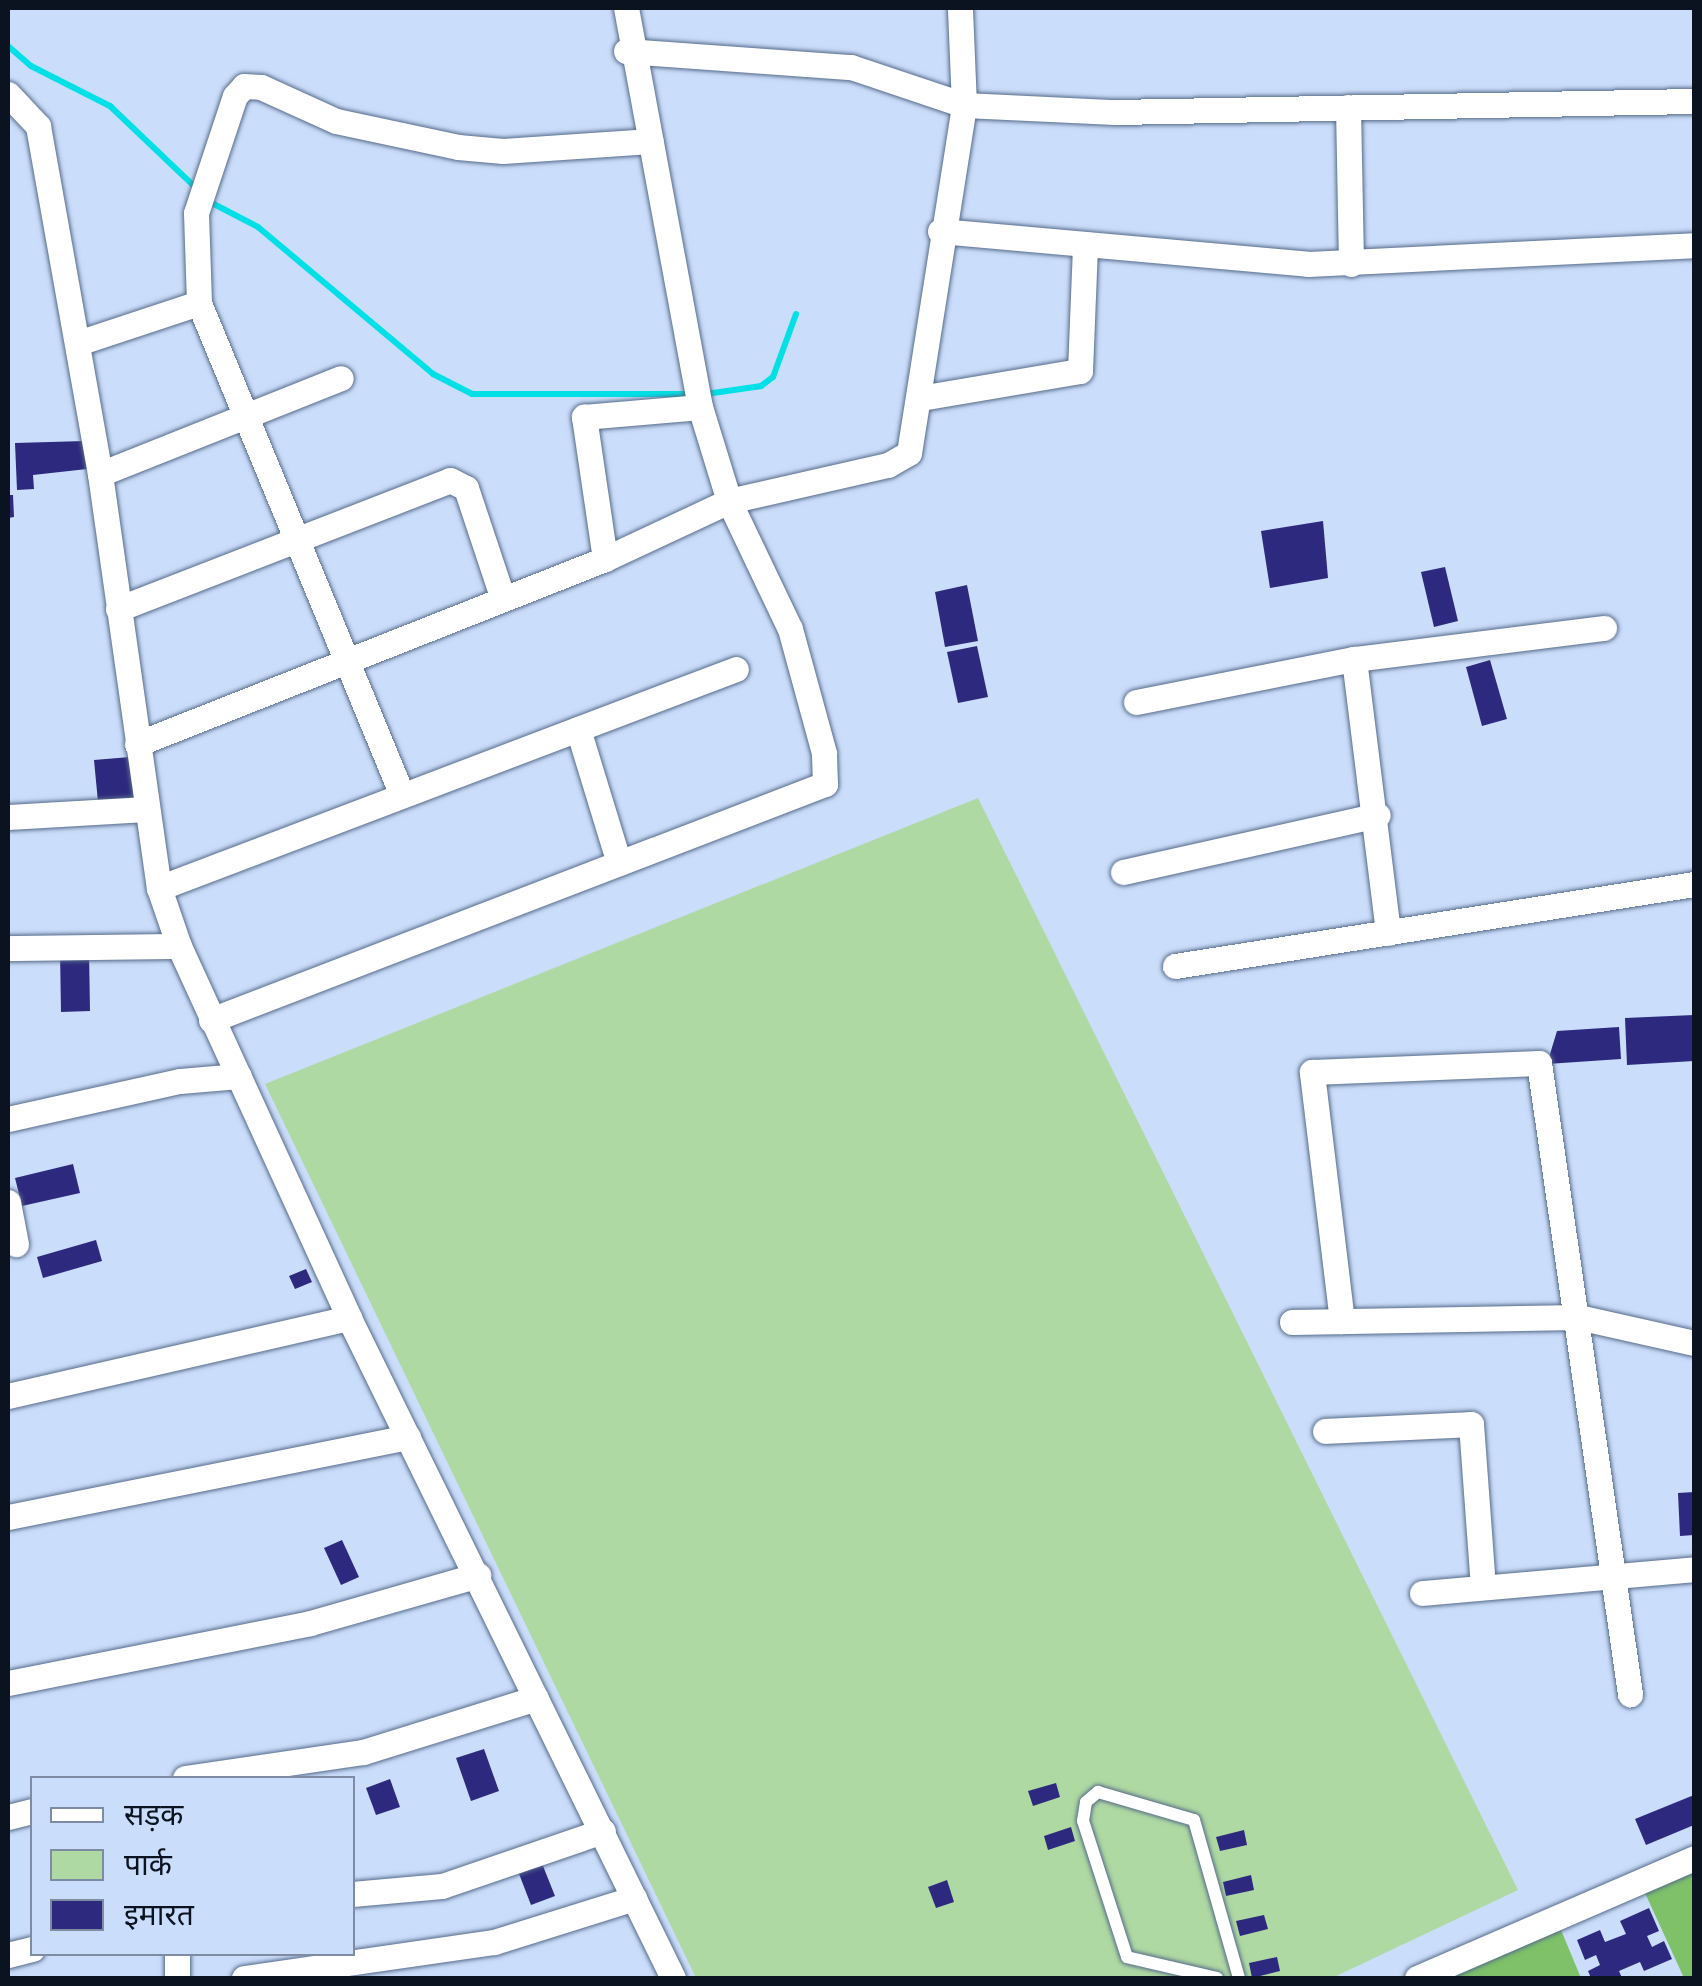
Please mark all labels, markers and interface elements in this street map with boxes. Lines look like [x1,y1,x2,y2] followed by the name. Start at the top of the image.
[30,1776,355,1956] legend
[124,1794,183,1837] text: सड़क
[124,1844,172,1887] text: पार्क
[124,1894,194,1937] text: इमारत

